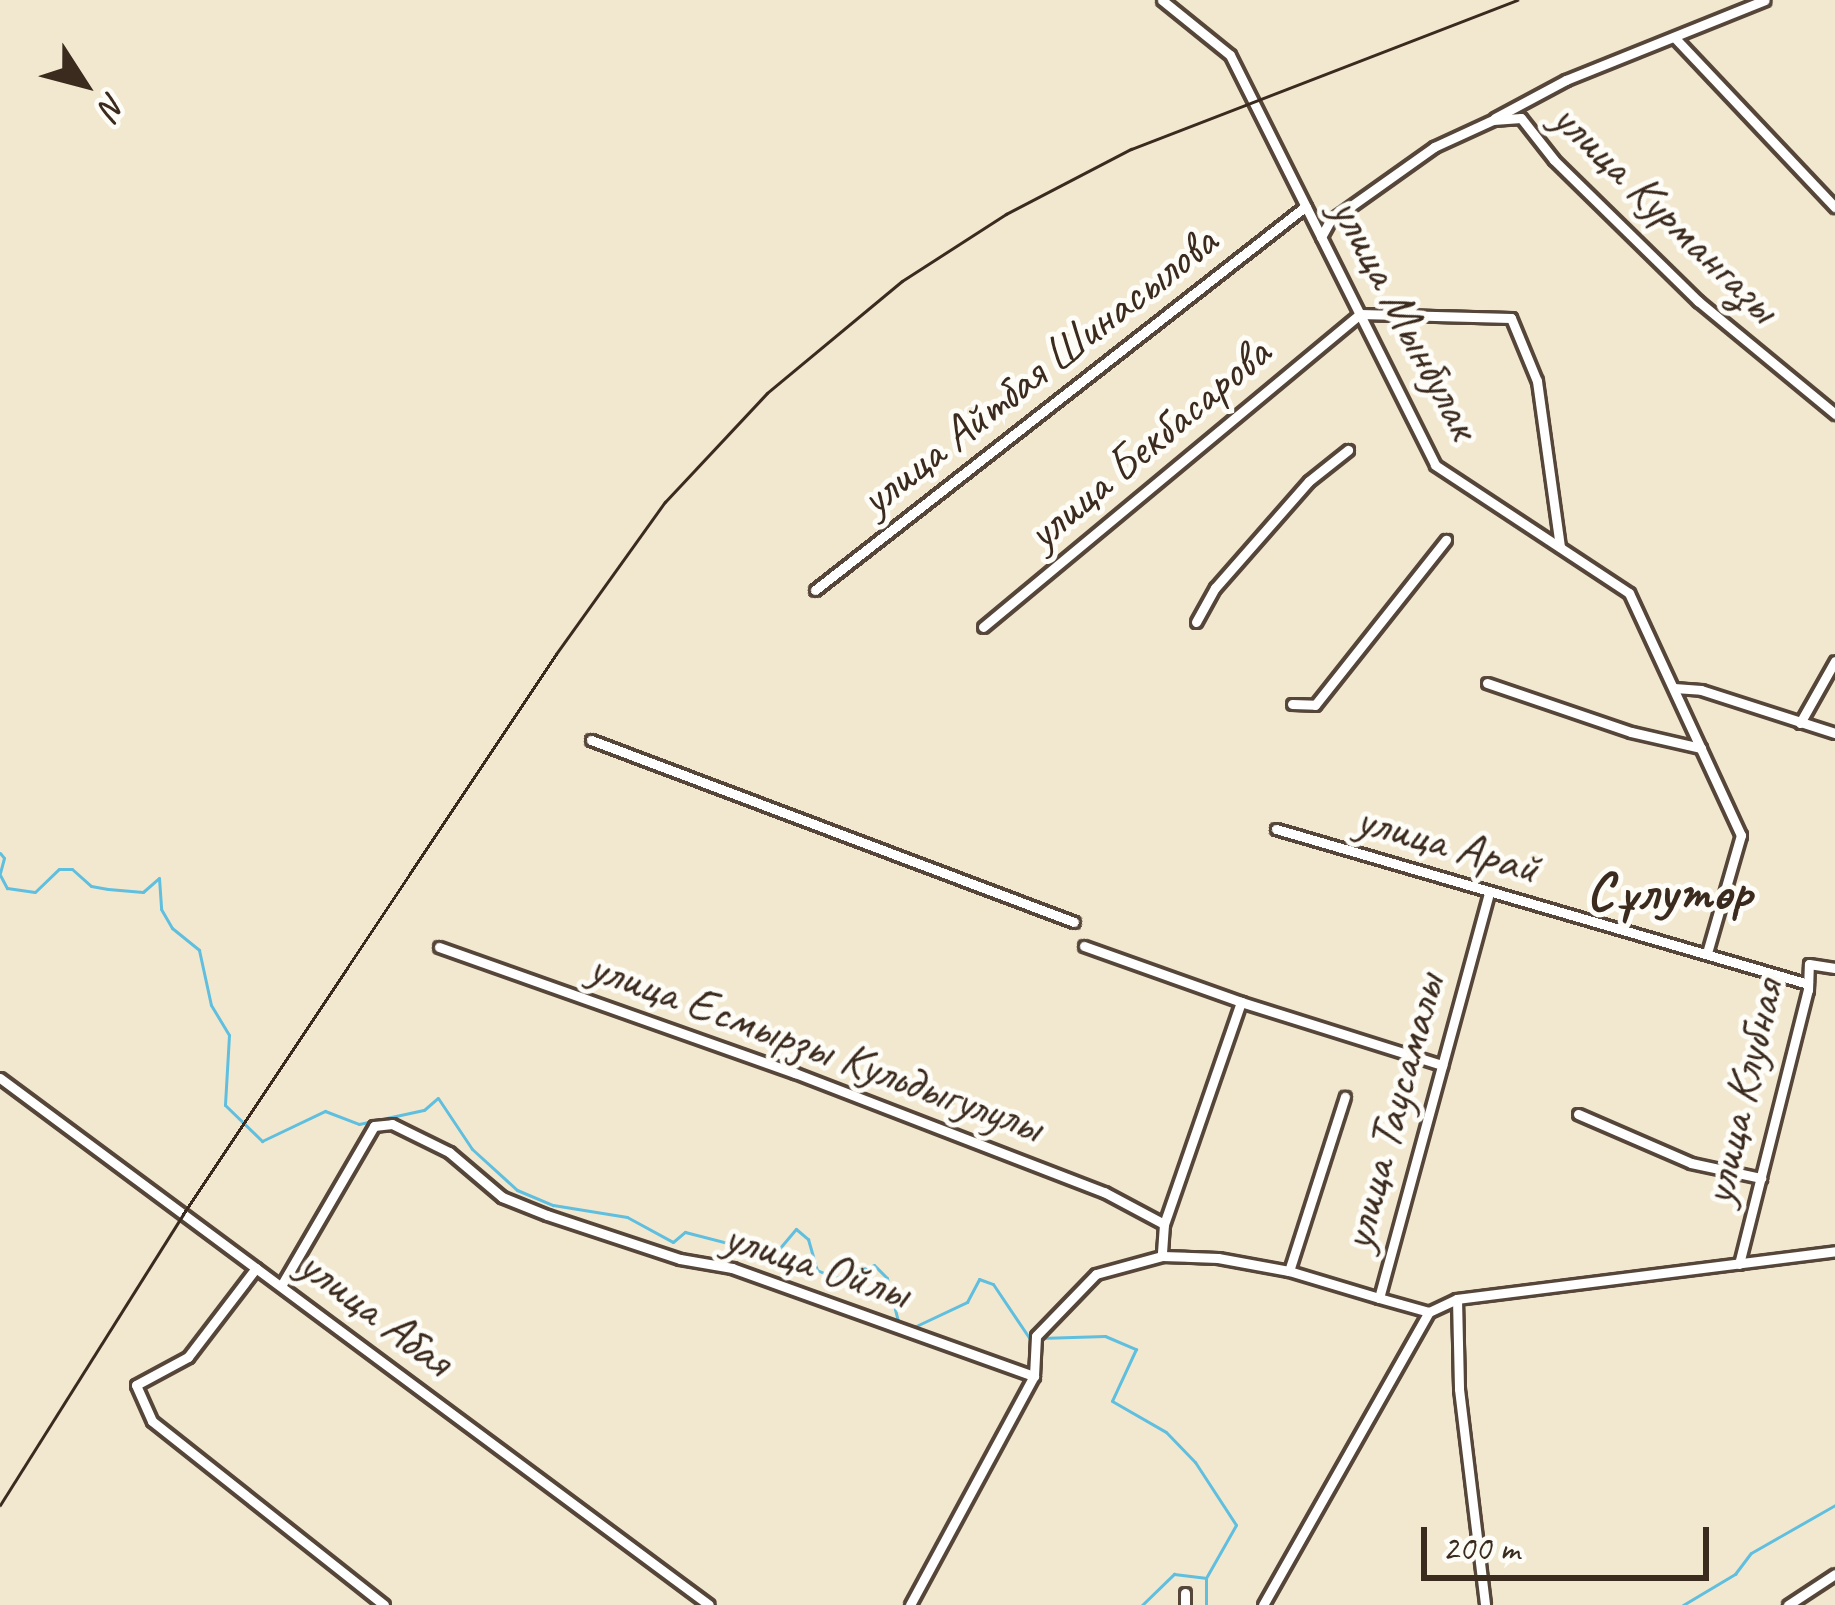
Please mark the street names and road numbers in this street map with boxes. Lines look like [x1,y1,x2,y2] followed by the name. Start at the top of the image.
[1538,87,1794,337] street label: улица Курмангазы
[1318,188,1494,448] street label: улица Мынбулак
[848,213,1228,527] street label: улица Айтбая Шинасылова
[1015,325,1281,561] street label: улица Бекбасарова
[1350,790,1546,896] street label: улица Арай
[581,937,1051,1155] street label: улица Есмырзы Кульдыгулулы
[1327,966,1457,1258] street label: улица Таусамалы
[1688,974,1796,1210] street label: улица Клубная
[717,1207,917,1321] street label: улица Ойлы
[287,1235,465,1389] street label: улица Абая

